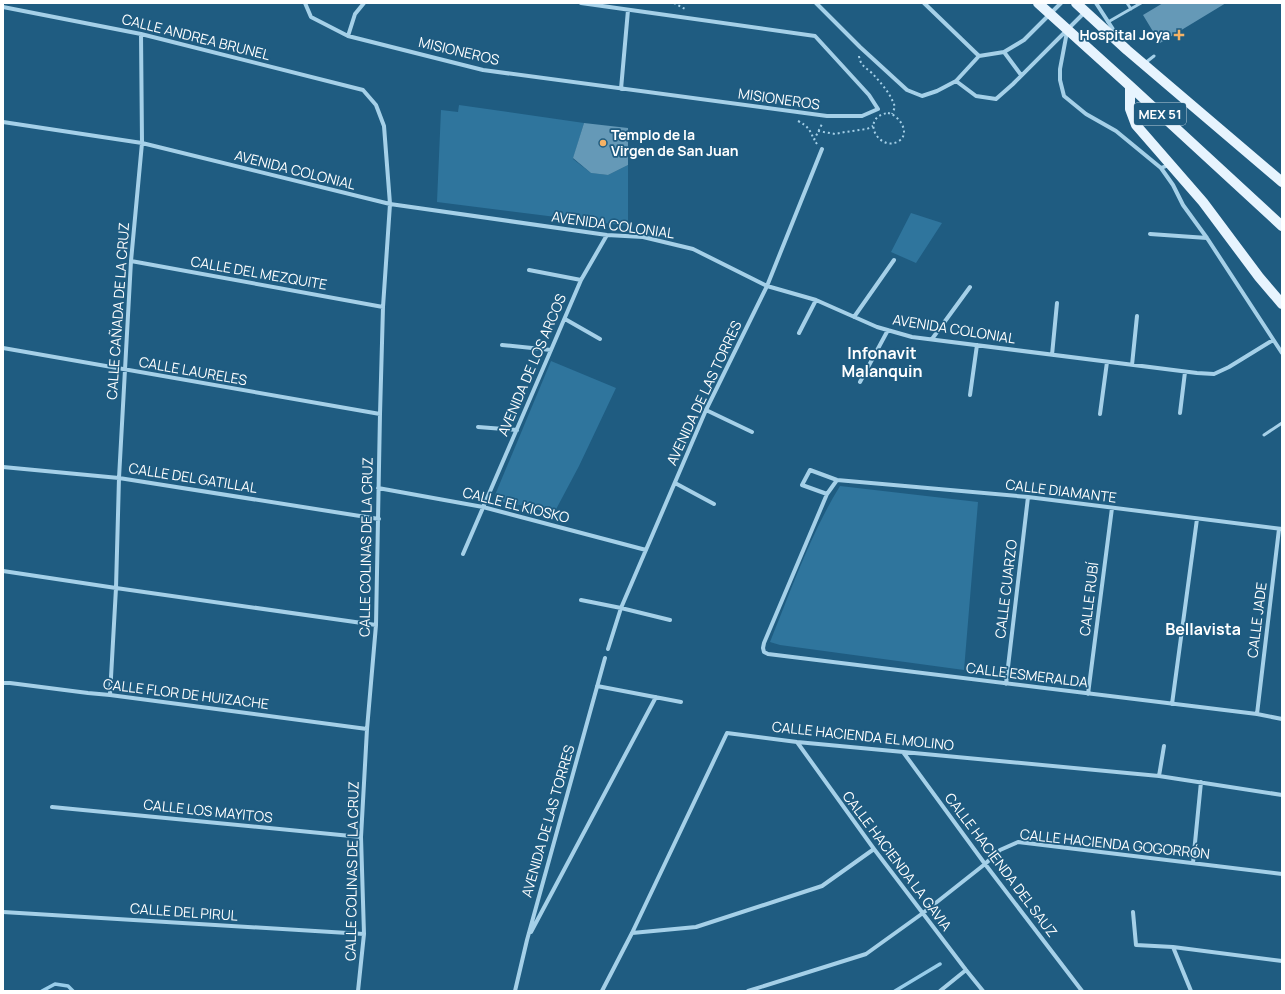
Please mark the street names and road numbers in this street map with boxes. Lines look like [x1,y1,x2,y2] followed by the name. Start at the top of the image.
[120,9,272,64] street label: CALLE ANDREA BRUNEL
[417,32,502,69] street label: MISIONEROS
[737,83,821,114] street label: MISIONEROS
[1134,103,1186,125] road number: MEX 51
[233,145,358,194] street label: AVENIDA COLONIAL
[550,206,676,243] street label: AVENIDA COLONIAL
[102,222,133,400] street label: CALLE CAÑADA DE LA CRUZ
[189,251,329,294] street label: CALLE DEL MEZQUITE
[493,290,570,439] street label: AVENIDA DE LOS ARCOS
[891,309,1017,348] street label: AVENIDA COLONIAL
[662,317,746,468] street label: AVENIDA DE LAS TORRES
[138,352,249,389] street label: CALLE LAURELES
[354,457,377,637] street label: CALLE COLINAS DE LA CRUZ
[127,458,259,497] street label: CALLE DEL GATILLAL
[1004,474,1118,507] street label: CALLE DIAMANTE
[461,482,571,527] street label: CALLE EL KIOSKO
[990,538,1021,639] street label: CALLE CUARZO
[1075,561,1102,637] street label: CALLE RUBÍ
[1242,581,1271,659] street label: CALLE JADE
[965,658,1089,691] street label: CALLE ESMERALDA
[102,674,270,713] street label: CALLE FLOR DE HUIZACHE
[771,717,955,755] street label: CALLE HACIENDA EL MOLINO
[517,742,578,899] street label: AVENIDA DE LAS TORRES
[340,781,363,961] street label: CALLE COLINAS DE LA CRUZ
[839,787,956,935] street label: CALLE HACIENDA LA GAVIA
[941,789,1062,941] street label: CALLE HACIENDA DEL SAUZ
[142,794,274,827] street label: CALLE LOS MAYITOS
[1019,824,1211,863] street label: CALLE HACIENDA GOGORRÓN
[130,898,238,925] street label: CALLE DEL PIRUL

